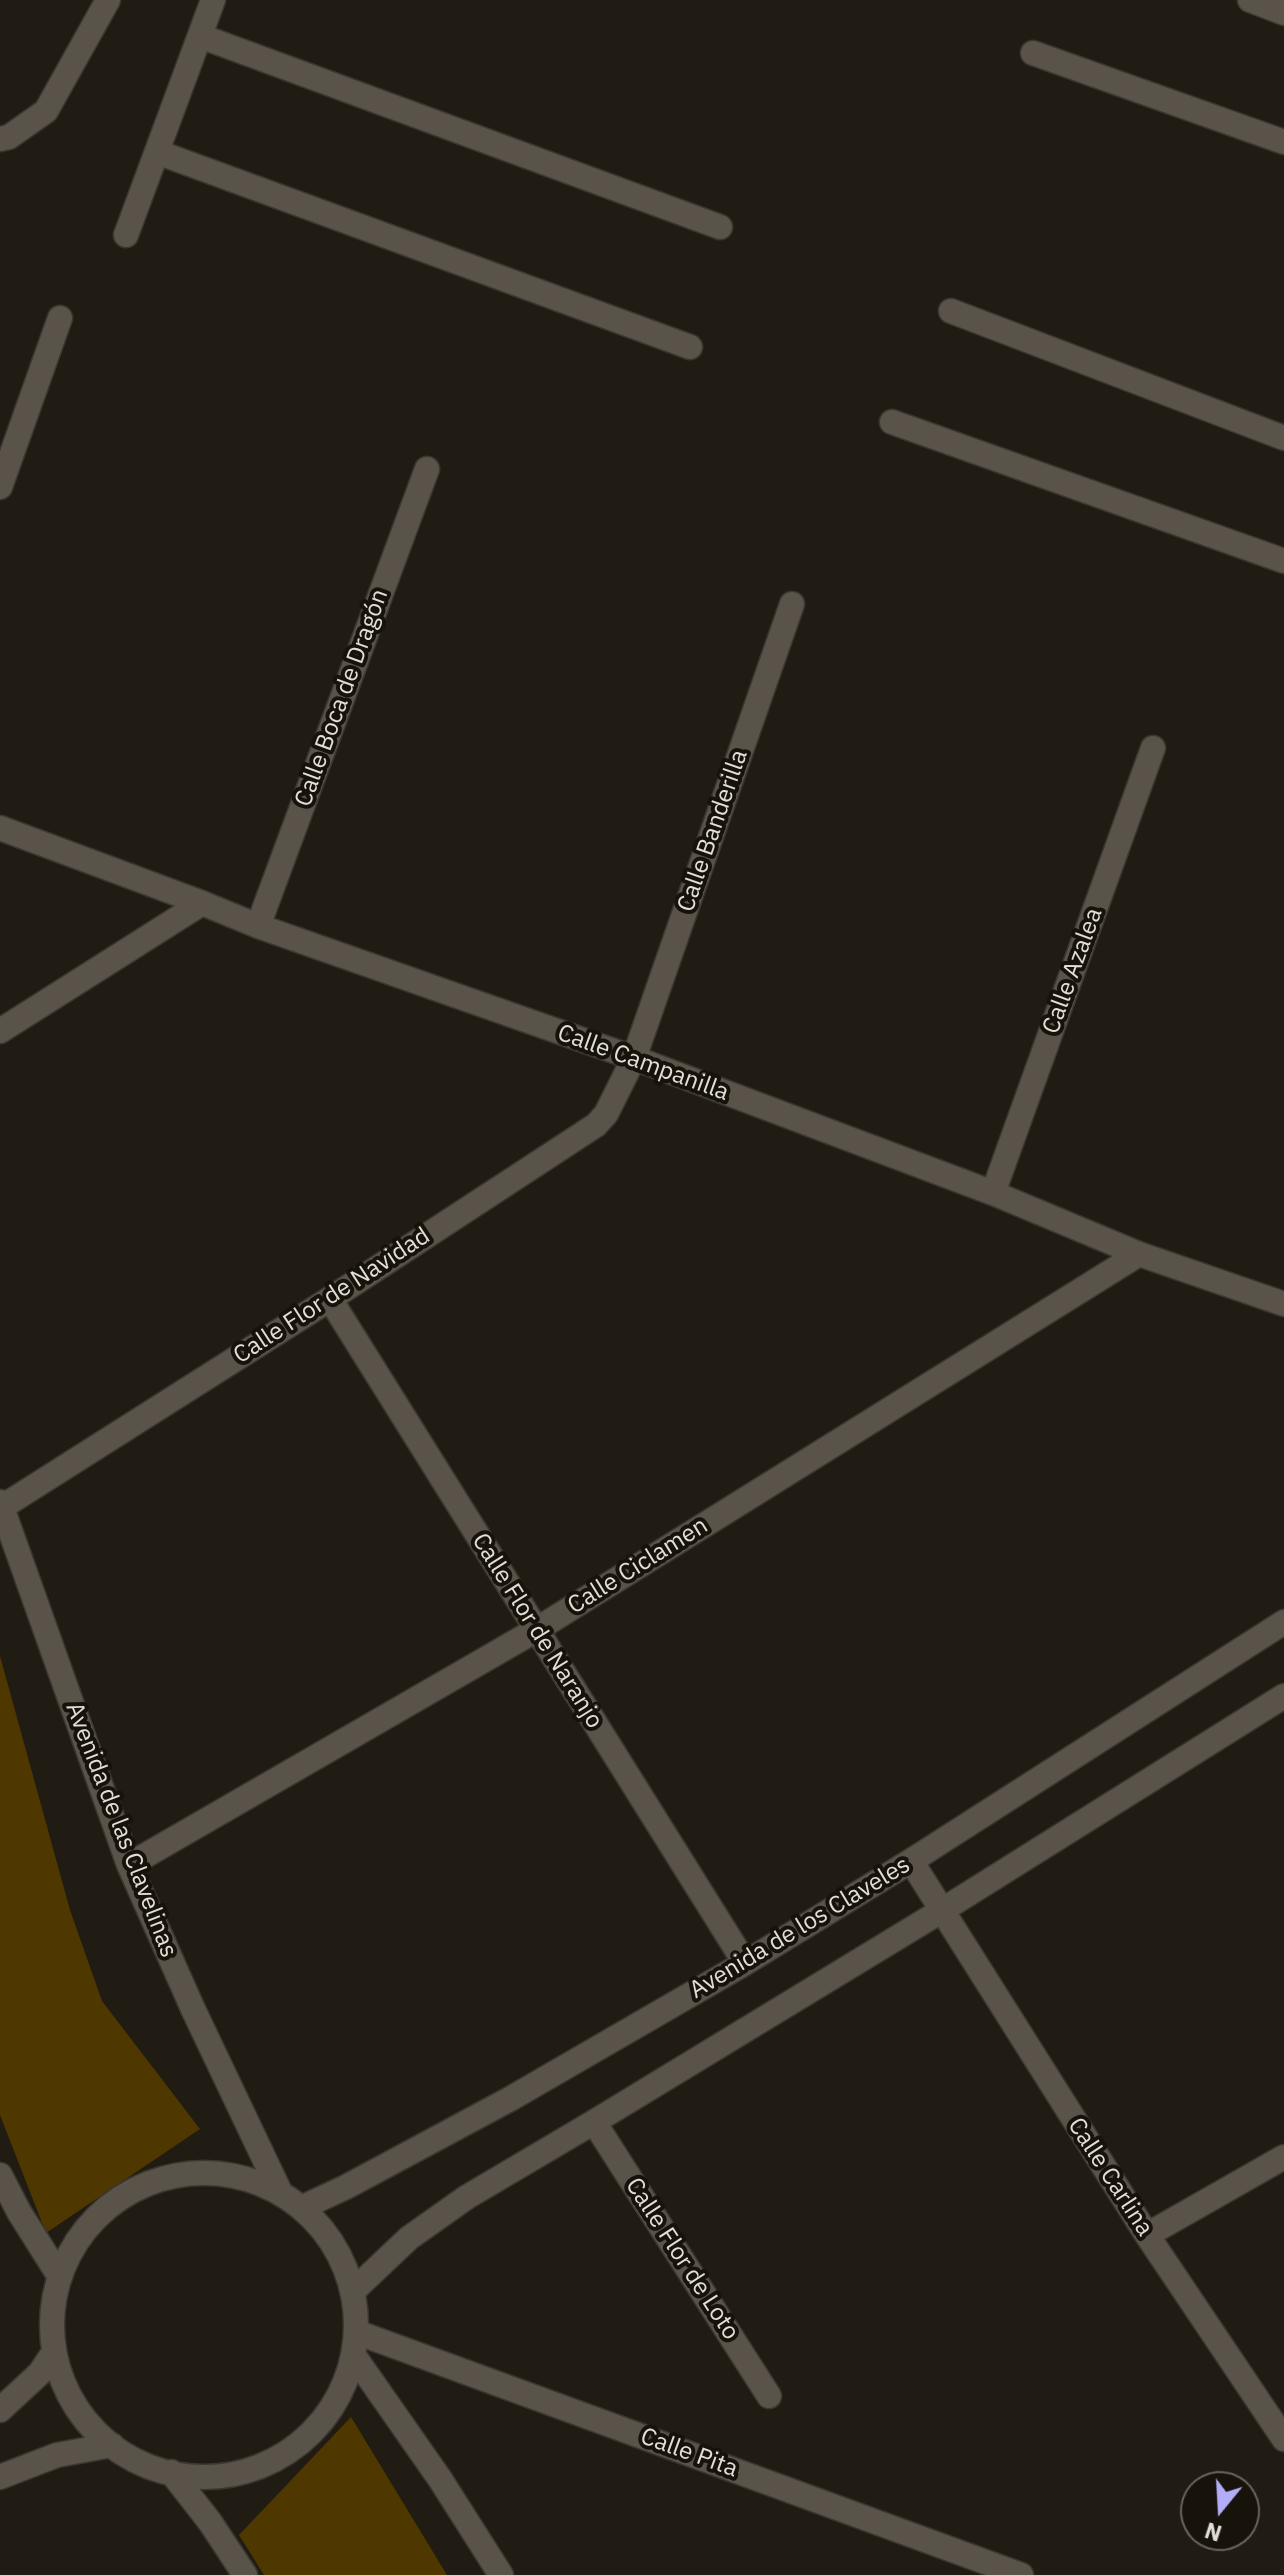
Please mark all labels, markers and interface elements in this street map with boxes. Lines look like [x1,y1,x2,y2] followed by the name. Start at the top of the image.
[289,585,395,811] street label: Calle Boca de Dragón
[672,746,754,916] street label: Calle Banderilla
[1037,904,1109,1038] street label: Calle Azalea
[553,1019,733,1107] street label: Calle Campanilla
[228,1222,436,1370] street label: Calle Flor de Navidad
[563,1512,713,1620] street label: Calle Ciclamen
[465,1528,609,1734] street label: Calle Flor de Naranjo
[59,1698,183,1962] street label: Avenida de las Clavelinas
[685,1851,915,2005] street label: Avenida de los Claveles
[1061,2113,1159,2241] street label: Calle Carlina
[619,2173,745,2345] street label: Calle Flor de Loto
[636,2422,742,2484] street label: Calle Pita
[1180,2471,1260,2551] north arrow
[1201,2516,1225,2549] text: N

